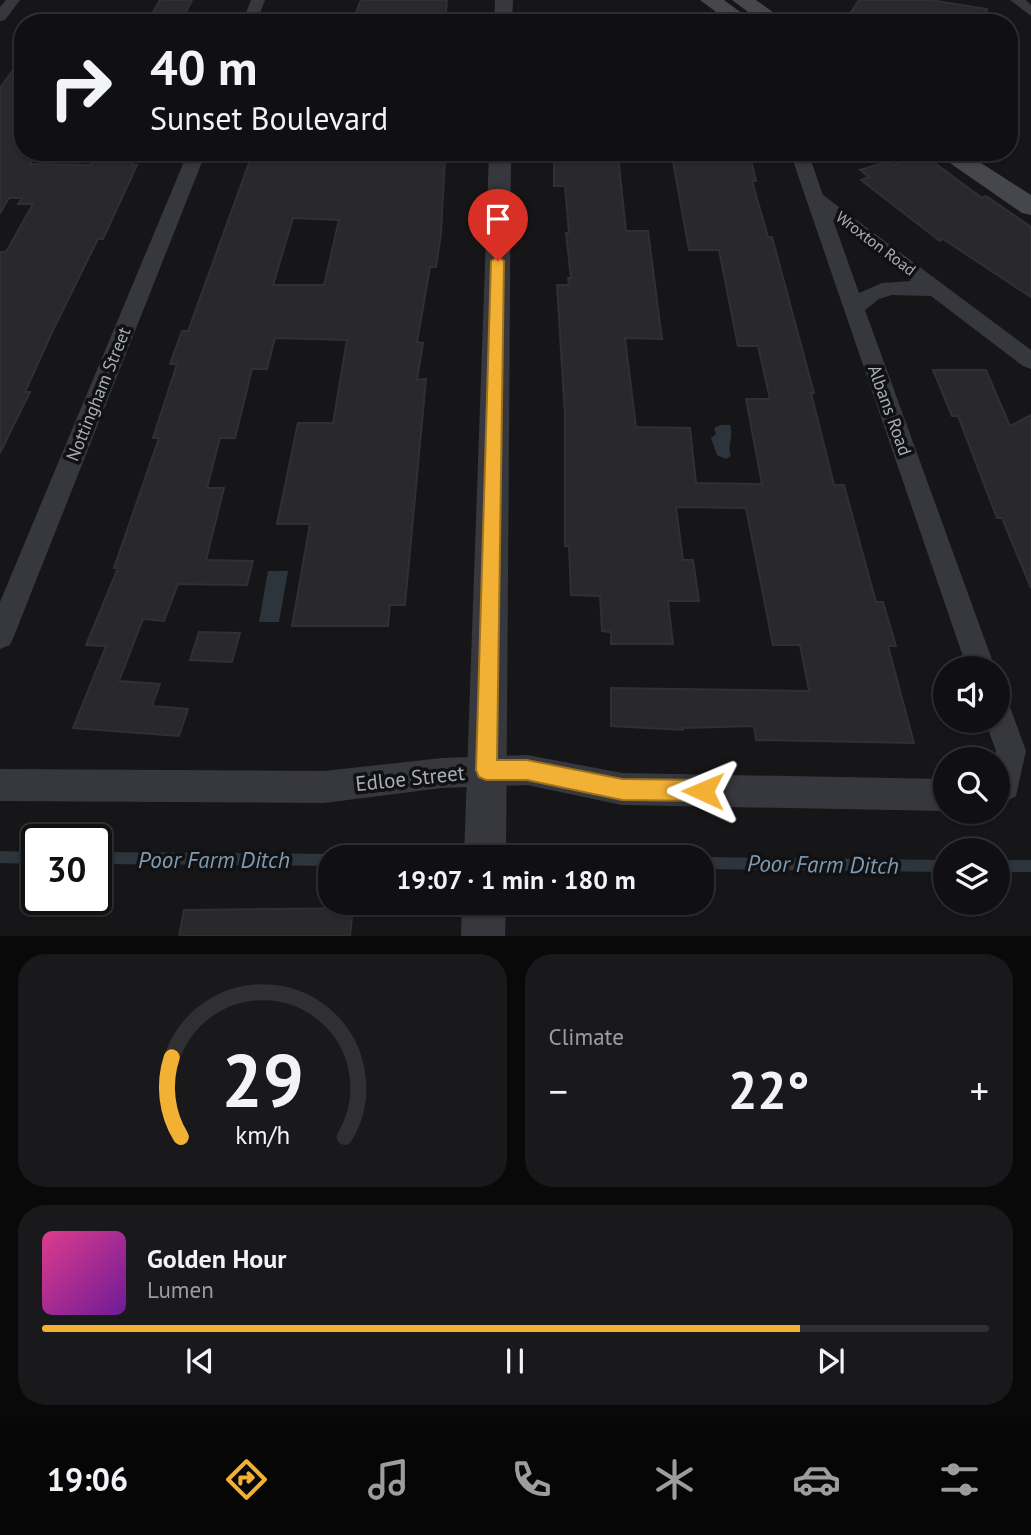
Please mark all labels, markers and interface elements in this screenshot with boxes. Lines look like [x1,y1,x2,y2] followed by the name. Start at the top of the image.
[150,35,257,99] text: 40 m
[35,42,126,133] icon: right
[150,97,388,139] text: Sunset Boulevard
[468,189,528,261] pin
[479,200,517,238] icon: arrive
[832,206,920,280] street label: Wroxton Road
[61,324,135,464] street label: Nottingham Street
[863,362,917,458] street label: Albans Road
[933,656,1010,915] map controls
[933,656,1010,733] button: sound
[933,747,1010,824] button: search
[666,754,740,828] position arrow
[354,759,466,797] street label: Edloe Street
[21,824,112,915] speed limit sign: 30
[933,838,1010,915] button: layers
[138,845,290,874] water label: Poor Farm Ditch
[747,848,899,880] water label: Poor Farm Ditch
[396,863,636,896] text: 19:07 · 1 min · 180 m
[549,1022,624,1051] text: Climate
[221,1033,304,1127] text: 29
[728,1056,810,1123] text: 22°
[549,1066,568,1115] text: −
[970,1066,989,1115] text: +
[235,1118,290,1150] text: km/h
[147,1242,286,1275] text: Golden Hour
[147,1275,214,1304] text: Lumen
[181,1342,219,1380] icon: previous
[496,1342,534,1380] icon: pause
[812,1342,850,1380] icon: next
[222,1455,271,1504] icon: directions
[364,1455,413,1504] icon: music
[507,1455,556,1504] icon: phone
[650,1455,699,1504] icon: climate
[792,1455,841,1504] icon: car
[935,1455,984,1504] icon: filters
[47,1458,128,1500] text: 19:06

